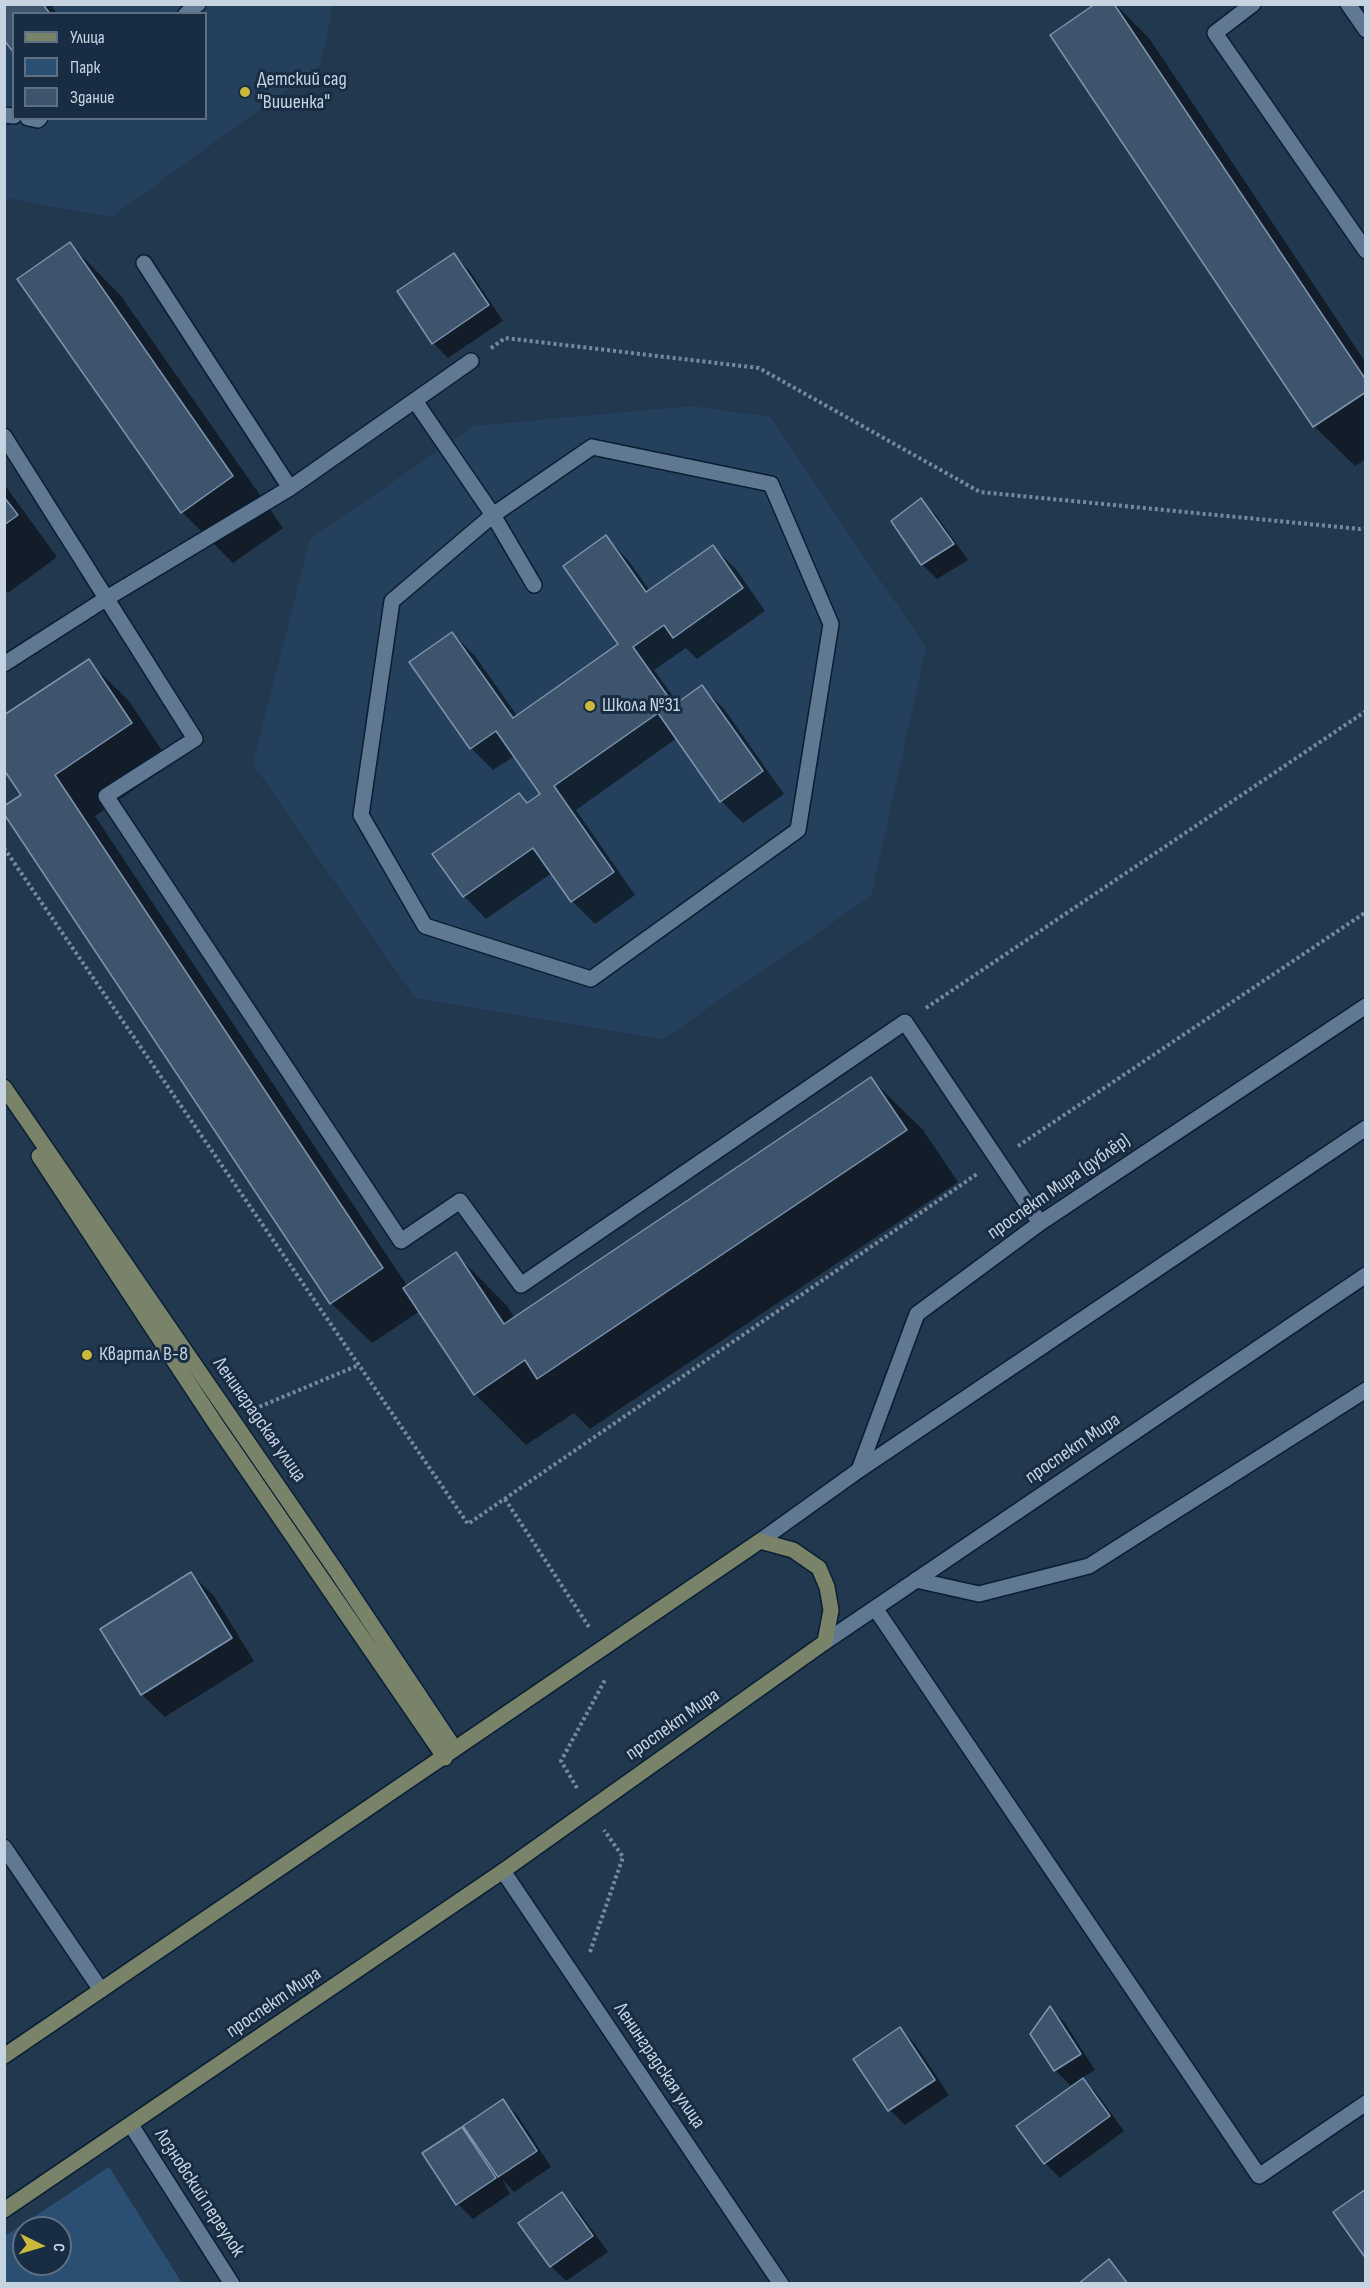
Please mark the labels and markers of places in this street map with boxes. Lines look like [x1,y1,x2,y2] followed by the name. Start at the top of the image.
[257,68,347,115] place label: Детский сад "Вишенка"
[238,85,252,99] marker: Детский сад "Вишенка"
[602,694,680,718] place label: Школа №31
[583,699,597,713] marker: Школа №31
[99,1343,188,1367] place label: Квартал В-8
[80,1348,94,1362] marker: Квартал В-8

